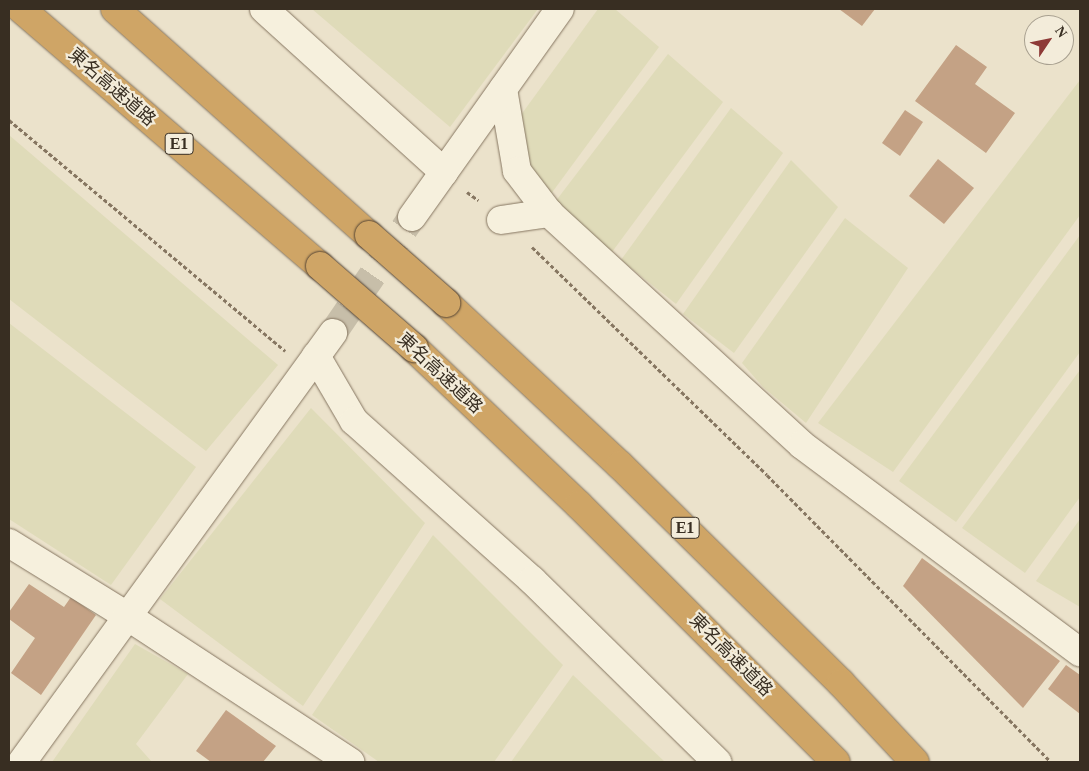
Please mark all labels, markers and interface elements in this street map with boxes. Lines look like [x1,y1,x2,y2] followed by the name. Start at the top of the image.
[1024,15,1074,65] north arrow
[1052,24,1070,40] text: N
[64,43,160,131] street label: 東名高速道路
[164,130,194,158] road number: E1
[393,328,487,418] street label: 東名高速道路
[670,514,700,542] road number: E1
[685,609,777,701] street label: 東名高速道路

